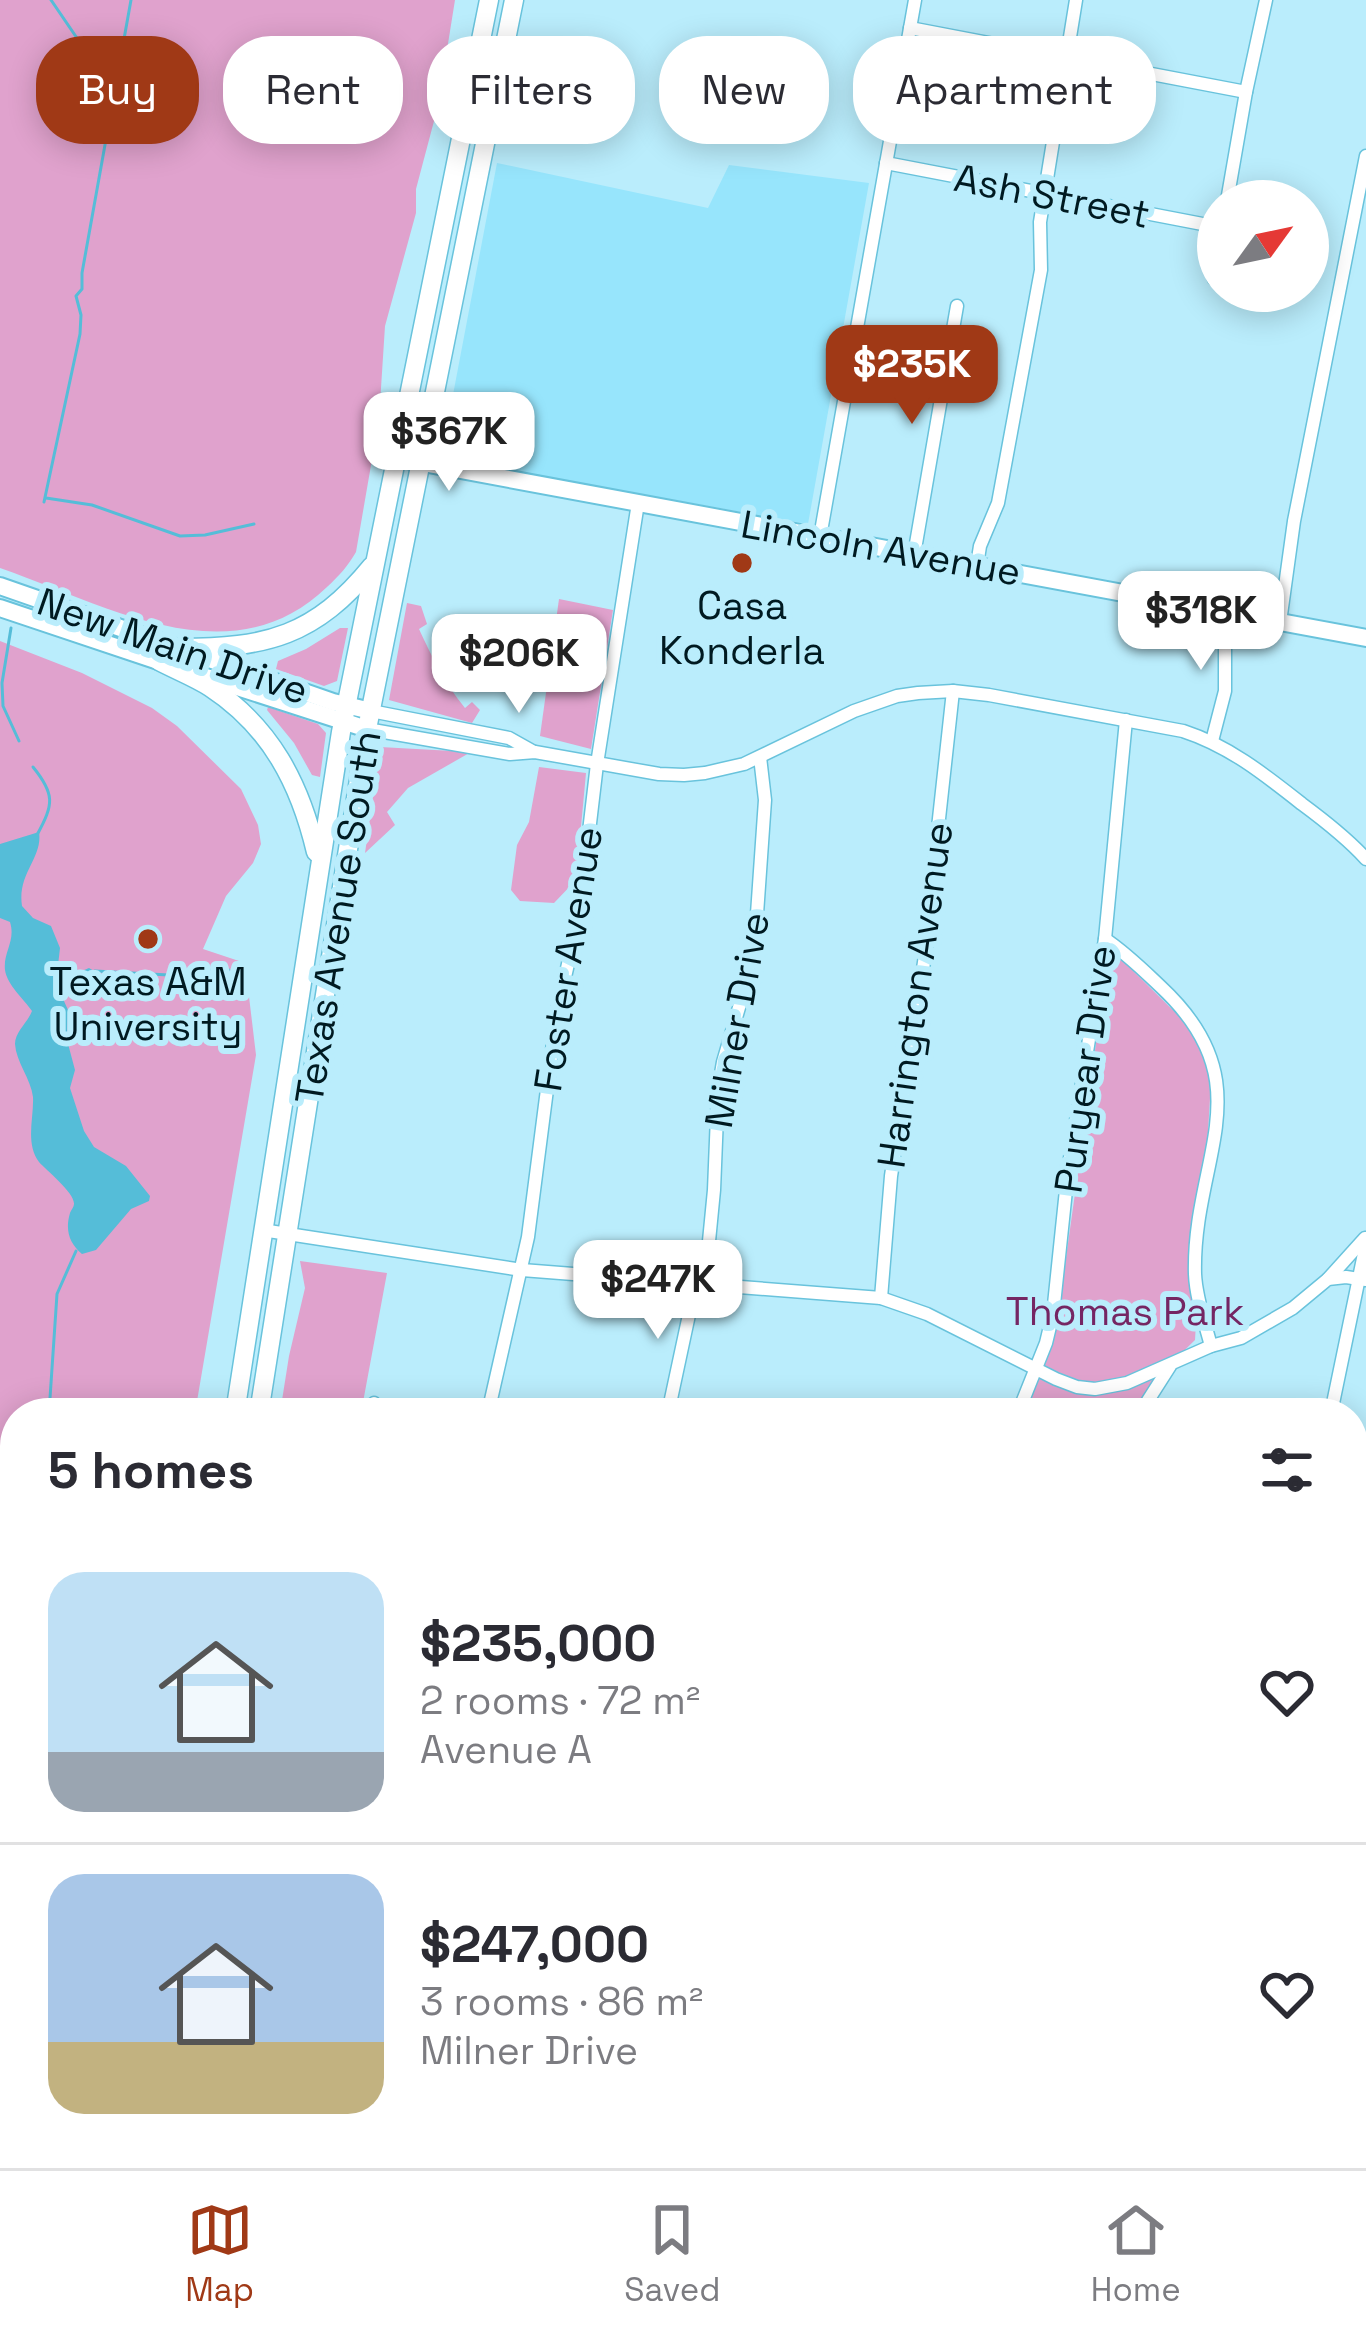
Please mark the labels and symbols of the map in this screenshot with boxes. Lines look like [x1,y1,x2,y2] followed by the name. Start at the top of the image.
[950,153,1154,239] street label: Ash Street
[1197,180,1329,312] north arrow
[828,325,996,427] pin: $235K
[365,392,533,494] pin: $367K
[737,499,1025,597] street label: Lincoln Avenue
[729,550,755,576] marker: Casa Konderla
[1117,571,1285,673] pin: $318K
[31,577,315,715] street label: New Main Drive
[659,581,825,675] place label: Casa Konderla
[435,614,603,716] pin: $206K
[284,727,392,1107] street label: Texas Avenue South
[866,819,964,1171] street label: Harrington Avenue
[523,823,613,1095] street label: Foster Avenue
[694,908,780,1132] street label: Milner Drive
[135,926,161,952] marker: Texas A&M University
[1043,942,1127,1196] street label: Puryear Drive
[49,957,247,1051] place label: Texas A&M University
[574,1240,742,1342] pin: $247K
[1006,1287,1244,1336] park label: Thomas Park

